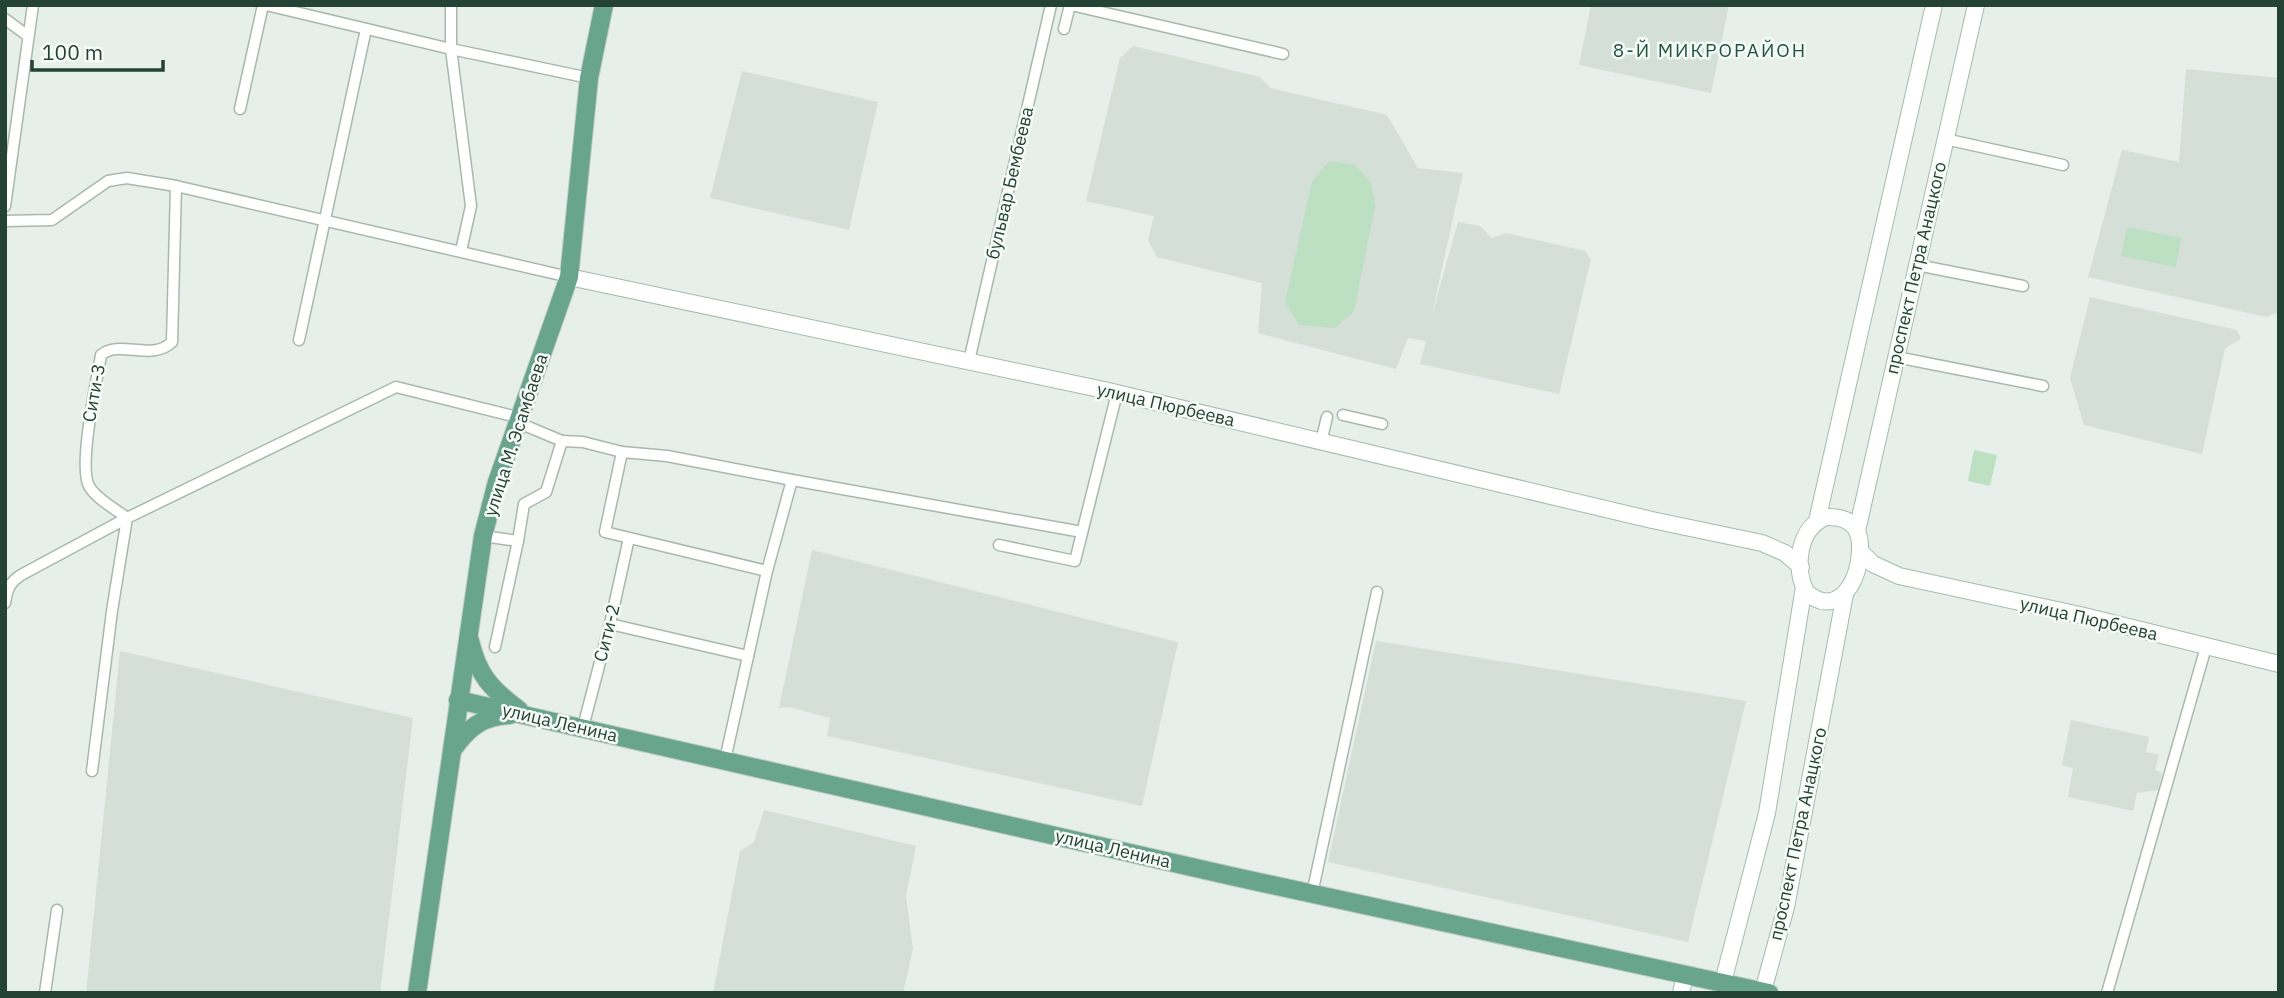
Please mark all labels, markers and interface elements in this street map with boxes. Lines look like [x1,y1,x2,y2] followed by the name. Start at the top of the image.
[32,28,163,72] scale bar
[42,38,103,66] text: 100 m
[1613,38,1807,62] district label: 8-Й МИКРОРАЙОН
[981,104,1038,261] street label: бульвар Бембеева
[1880,159,1951,376] street label: проспект Петра Анацкого
[478,350,553,519] street label: улица М. Эсамбаева
[77,362,110,424] street label: Сити-3
[1095,377,1238,432] street label: улица Пюрбеева
[2018,591,2161,646] street label: улица Пюрбеева
[588,602,625,664] street label: Сити-2
[500,698,620,747] street label: улица Ленина
[1764,725,1831,943] street label: проспект Петра Анацкого
[1053,824,1173,873] street label: улица Ленина

